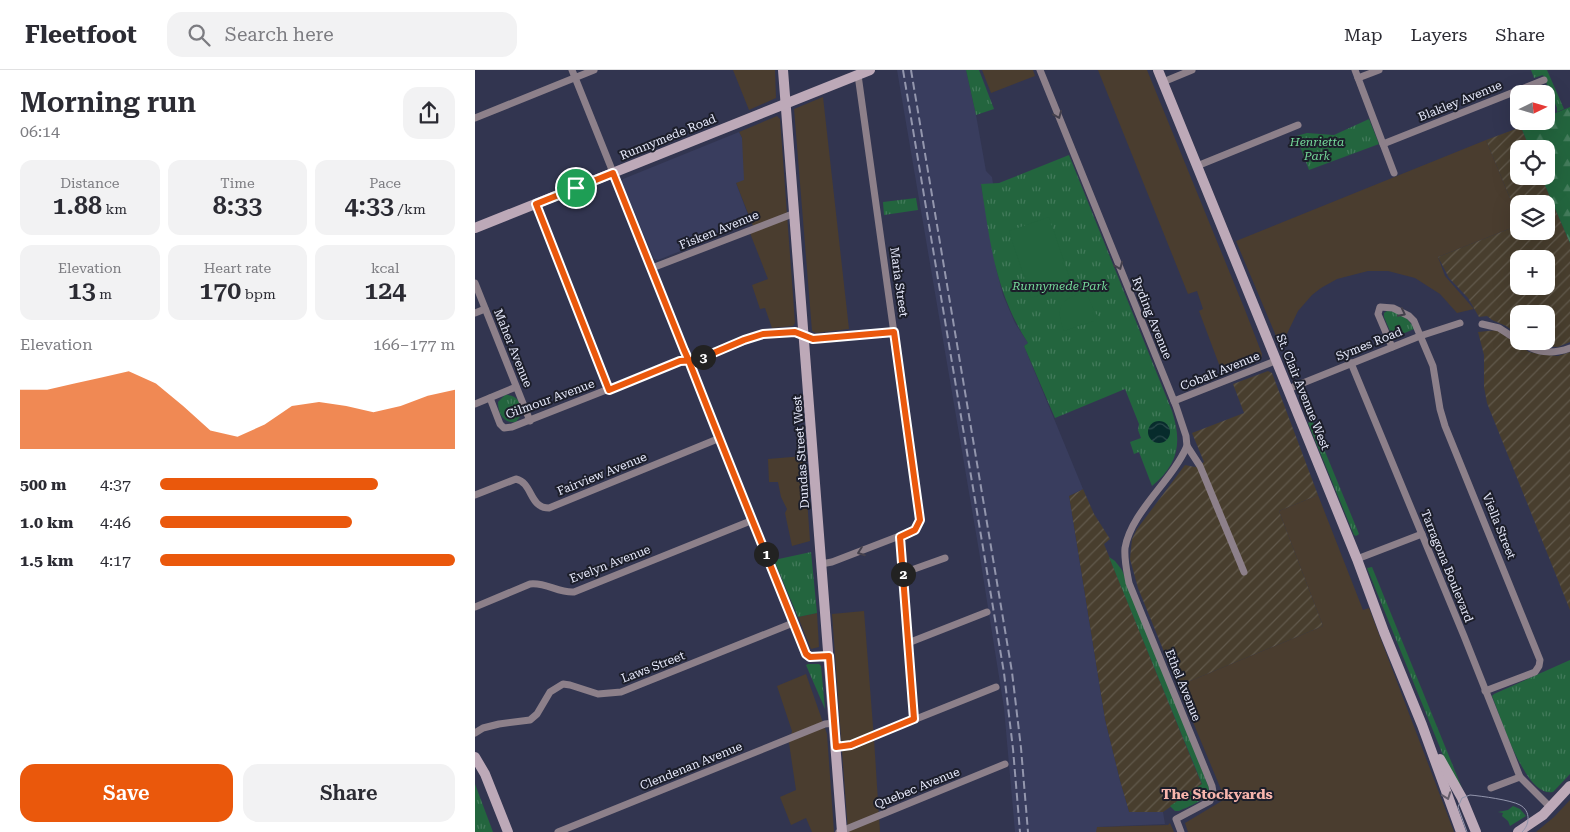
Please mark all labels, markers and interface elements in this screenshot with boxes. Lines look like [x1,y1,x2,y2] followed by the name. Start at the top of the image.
[167,12,517,57] search box
[25,21,137,49] text: Fleetfoot
[185,21,213,49] icon: search
[225,23,334,46] text: Search here
[1344,24,1383,45] text: Map
[1411,24,1467,45] text: Layers
[1495,24,1545,45] text: Share
[1416,78,1504,124] street label: Blakley Avenue
[1510,85,1555,130] north arrow
[1510,85,1555,350] map controls
[20,86,196,119] text: Morning run
[403,87,455,139] button: share
[1052,110,1062,119] one-way arrow
[618,111,718,163] street label: Runnymede Road
[20,122,60,141] text: 06:14
[1289,135,1344,163] park label: Henrietta Park
[1510,140,1555,185] button: locate
[555,167,597,209] pin
[562,174,590,202] icon: arrive
[60,175,119,191] text: Distance
[220,175,255,191] text: Time
[369,175,401,191] text: Pace
[53,191,102,220] text: 1.88
[213,191,262,220] text: 8:33
[345,191,394,220] text: 4:33
[1510,195,1555,240] button: layers
[102,201,127,217] text: km
[394,201,426,217] text: /km
[677,208,761,252] street label: Fisken Avenue
[887,246,911,318] street label: Maria Street
[1510,250,1555,295] button: +
[58,260,122,276] text: Elevation
[204,260,271,276] text: Heart rate
[371,260,399,276] text: kcal
[1113,261,1123,270] one-way arrow
[1129,275,1175,361] street label: Ryding Avenue
[68,276,96,305] text: 13
[199,276,241,305] text: 170
[364,276,406,305] text: 124
[1011,279,1108,293] park label: Runnymede Park
[96,286,112,302] text: m
[241,286,276,302] text: bpm
[1510,305,1555,350] button: −
[491,307,535,390] street label: Maher Avenue
[1397,307,1406,317] one-way arrow
[1334,324,1404,364] street label: Symes Road
[1273,332,1333,452] street label: St. Clair Avenue West
[20,335,93,354] text: Elevation
[373,335,455,354] text: 166–177 m
[691,344,715,370] pin: 3
[700,349,707,365] text: 3
[1178,349,1262,393] street label: Cobalt Avenue
[504,376,597,422] street label: Gilmour Avenue
[790,394,812,509] street label: Dundas Street West
[555,450,649,498] street label: Fairview Avenue
[20,475,66,494] text: 500 m
[100,475,131,494] text: 4:37
[1479,491,1519,562] street label: Viella Street
[1418,508,1476,625] street label: Tarragona Boulevard
[20,513,73,532] text: 1.0 km
[100,513,131,532] text: 4:46
[568,542,653,586] street label: Evelyn Avenue
[753,542,779,566] pin: 1
[763,546,770,562] text: 1
[857,546,866,556] one-way arrow
[20,551,73,570] text: 1.5 km
[100,551,131,570] text: 4:17
[891,562,915,586] pin: 2
[900,566,907,582] text: 2
[1162,647,1204,723] street label: Ethel Avenue
[619,648,687,686] street label: Laws Street
[638,739,745,793] street label: Clendenan Avenue
[20,764,233,822] button: Save
[243,764,455,822] button: Share
[872,764,962,811] street label: Quebec Avenue
[1161,786,1273,802] district label: The Stockyards
[1441,791,1451,799] one-way arrow

